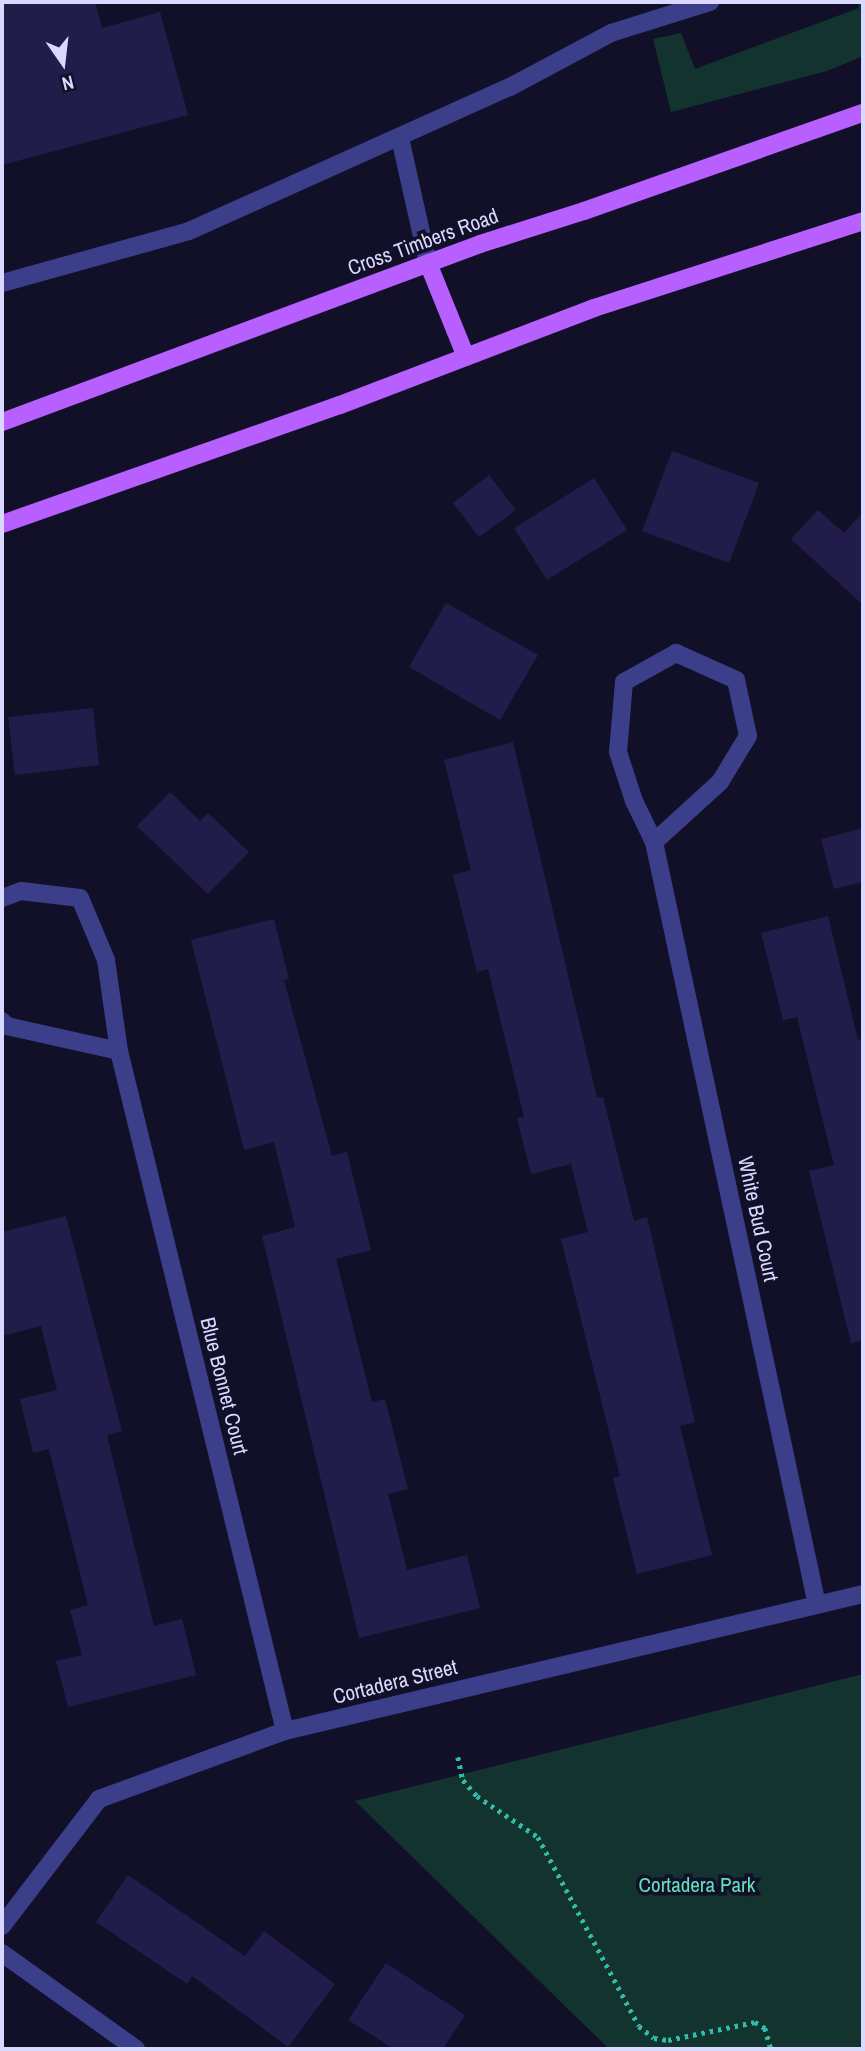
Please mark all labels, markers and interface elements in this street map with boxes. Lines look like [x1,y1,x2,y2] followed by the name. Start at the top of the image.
[28,28,98,98] north arrow
[59,69,77,97] text: N
[344,203,502,281] street label: Cross Timbers Road
[732,1154,784,1284] street label: White Bud Court
[195,1315,253,1457] street label: Blue Bonnet Court
[330,1654,460,1710] street label: Cortadera Street
[639,1872,755,1898] park label: Cortadera Park

